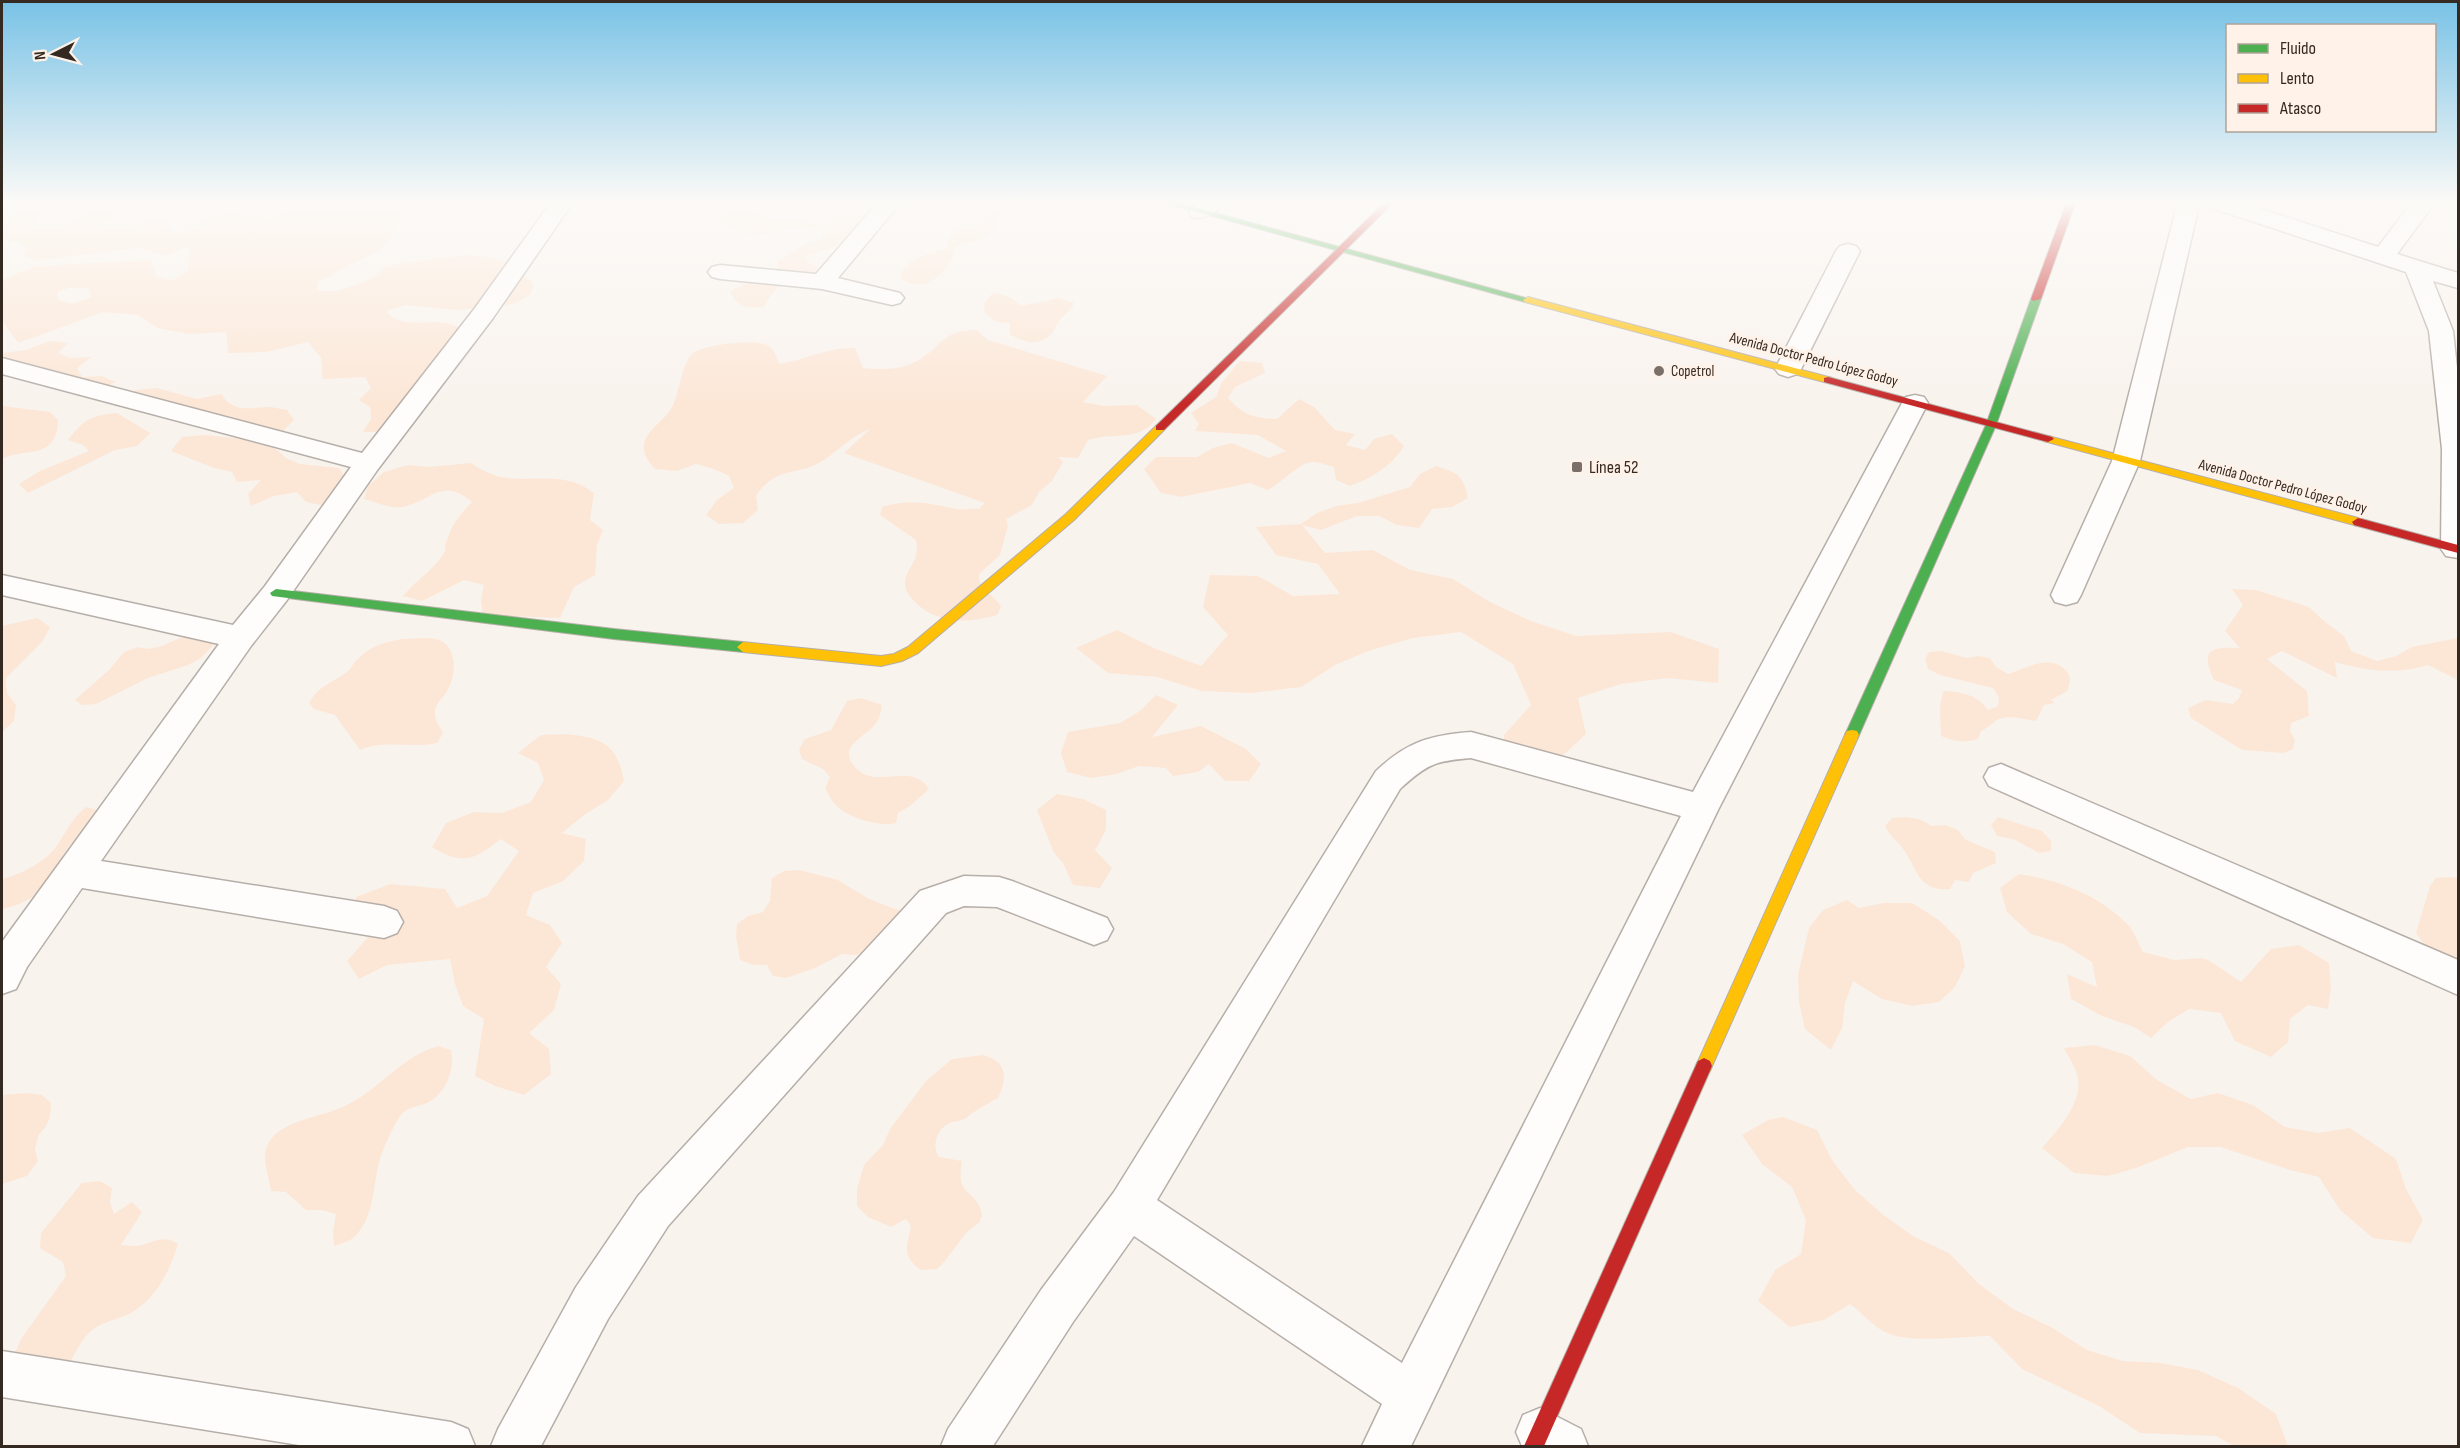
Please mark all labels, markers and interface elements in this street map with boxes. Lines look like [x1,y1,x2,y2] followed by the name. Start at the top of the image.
[24,24,84,84] north arrow
[2226,24,2436,132] legend
[2280,38,2316,59] text: Fluido
[31,50,50,61] text: N
[2280,68,2314,89] text: Lento
[2279,98,2321,119] text: Atasco
[1727,328,1900,391] street label: Avenida Doctor Pedro López Godoy
[1671,362,1714,381] place label: Copetrol
[1652,364,1666,378] marker: Copetrol
[2196,455,2369,518] street label: Avenida Doctor Pedro López Godoy
[1589,457,1638,478] place label: Línea 52
[1570,460,1584,474] marker: Línea 52

